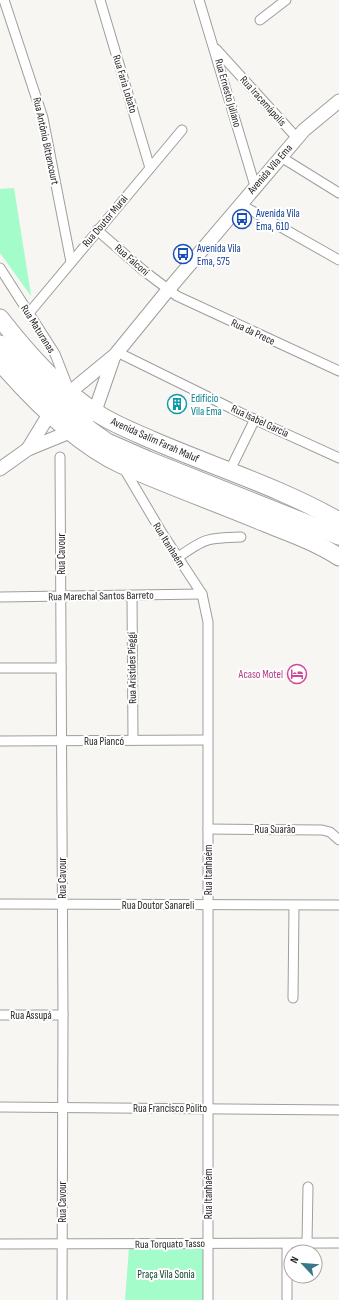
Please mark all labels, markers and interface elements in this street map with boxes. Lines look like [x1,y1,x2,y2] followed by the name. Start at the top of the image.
[110,53,140,115] street label: Rua Faria Lobato
[212,57,244,129] street label: Rua Ernesto Juliano
[237,73,289,129] street label: Rua Iracemápolis
[30,96,62,187] street label: Rua Antônio Bittencourt
[244,142,295,197] street label: Avenida Vila Ema
[80,193,130,249] street label: Rua Doutor Murai
[255,207,300,233] place label: Avenida Vila Ema, 610
[231,208,253,230] bus stop icon: Avenida Vila Ema, 610
[112,241,152,279] street label: Rua Falconi
[196,242,241,268] place label: Avenida Vila Ema, 575
[172,243,194,265] bus stop icon: Avenida Vila Ema, 575
[18,302,58,356] street label: Rua Maturanas
[229,316,277,348] street label: Rua da Prece
[191,392,222,418] place label: Edifício Vila Ema
[166,393,188,415] building icon: Edifício Vila Ema
[229,402,291,440] street label: Rua Isabel Garcia
[108,414,202,466] street label: Avenida Salim Farah Maluf
[150,520,188,570] street label: Rua Itanhaém
[55,533,68,575] street label: Rua Cavour
[48,589,154,603] street label: Rua Marechal Santos Barreto
[125,632,139,704] street label: Rua Aristides Pieggi
[286,663,308,685] hotel icon: Acaso Motel
[238,668,283,681] place label: Acaso Motel
[84,735,125,748] street label: Rua Piancó
[255,823,296,836] street label: Rua Suarão
[202,845,215,895] street label: Rua Itanhaém
[56,857,69,899] street label: Rua Cavour
[122,899,194,912] street label: Rua Doutor Sanareli
[10,1009,52,1022] street label: Rua Assupá
[133,1102,208,1115] street label: Rua Francisco Polito
[202,1169,215,1219] street label: Rua Itanhaém
[56,1181,69,1223] street label: Rua Cavour
[135,1237,206,1251] street label: Rua Torquato Tasso
[283,1244,323,1284] north arrow
[287,1254,302,1265] text: N
[137,1268,195,1281] park label: Praça Vila Sonia

